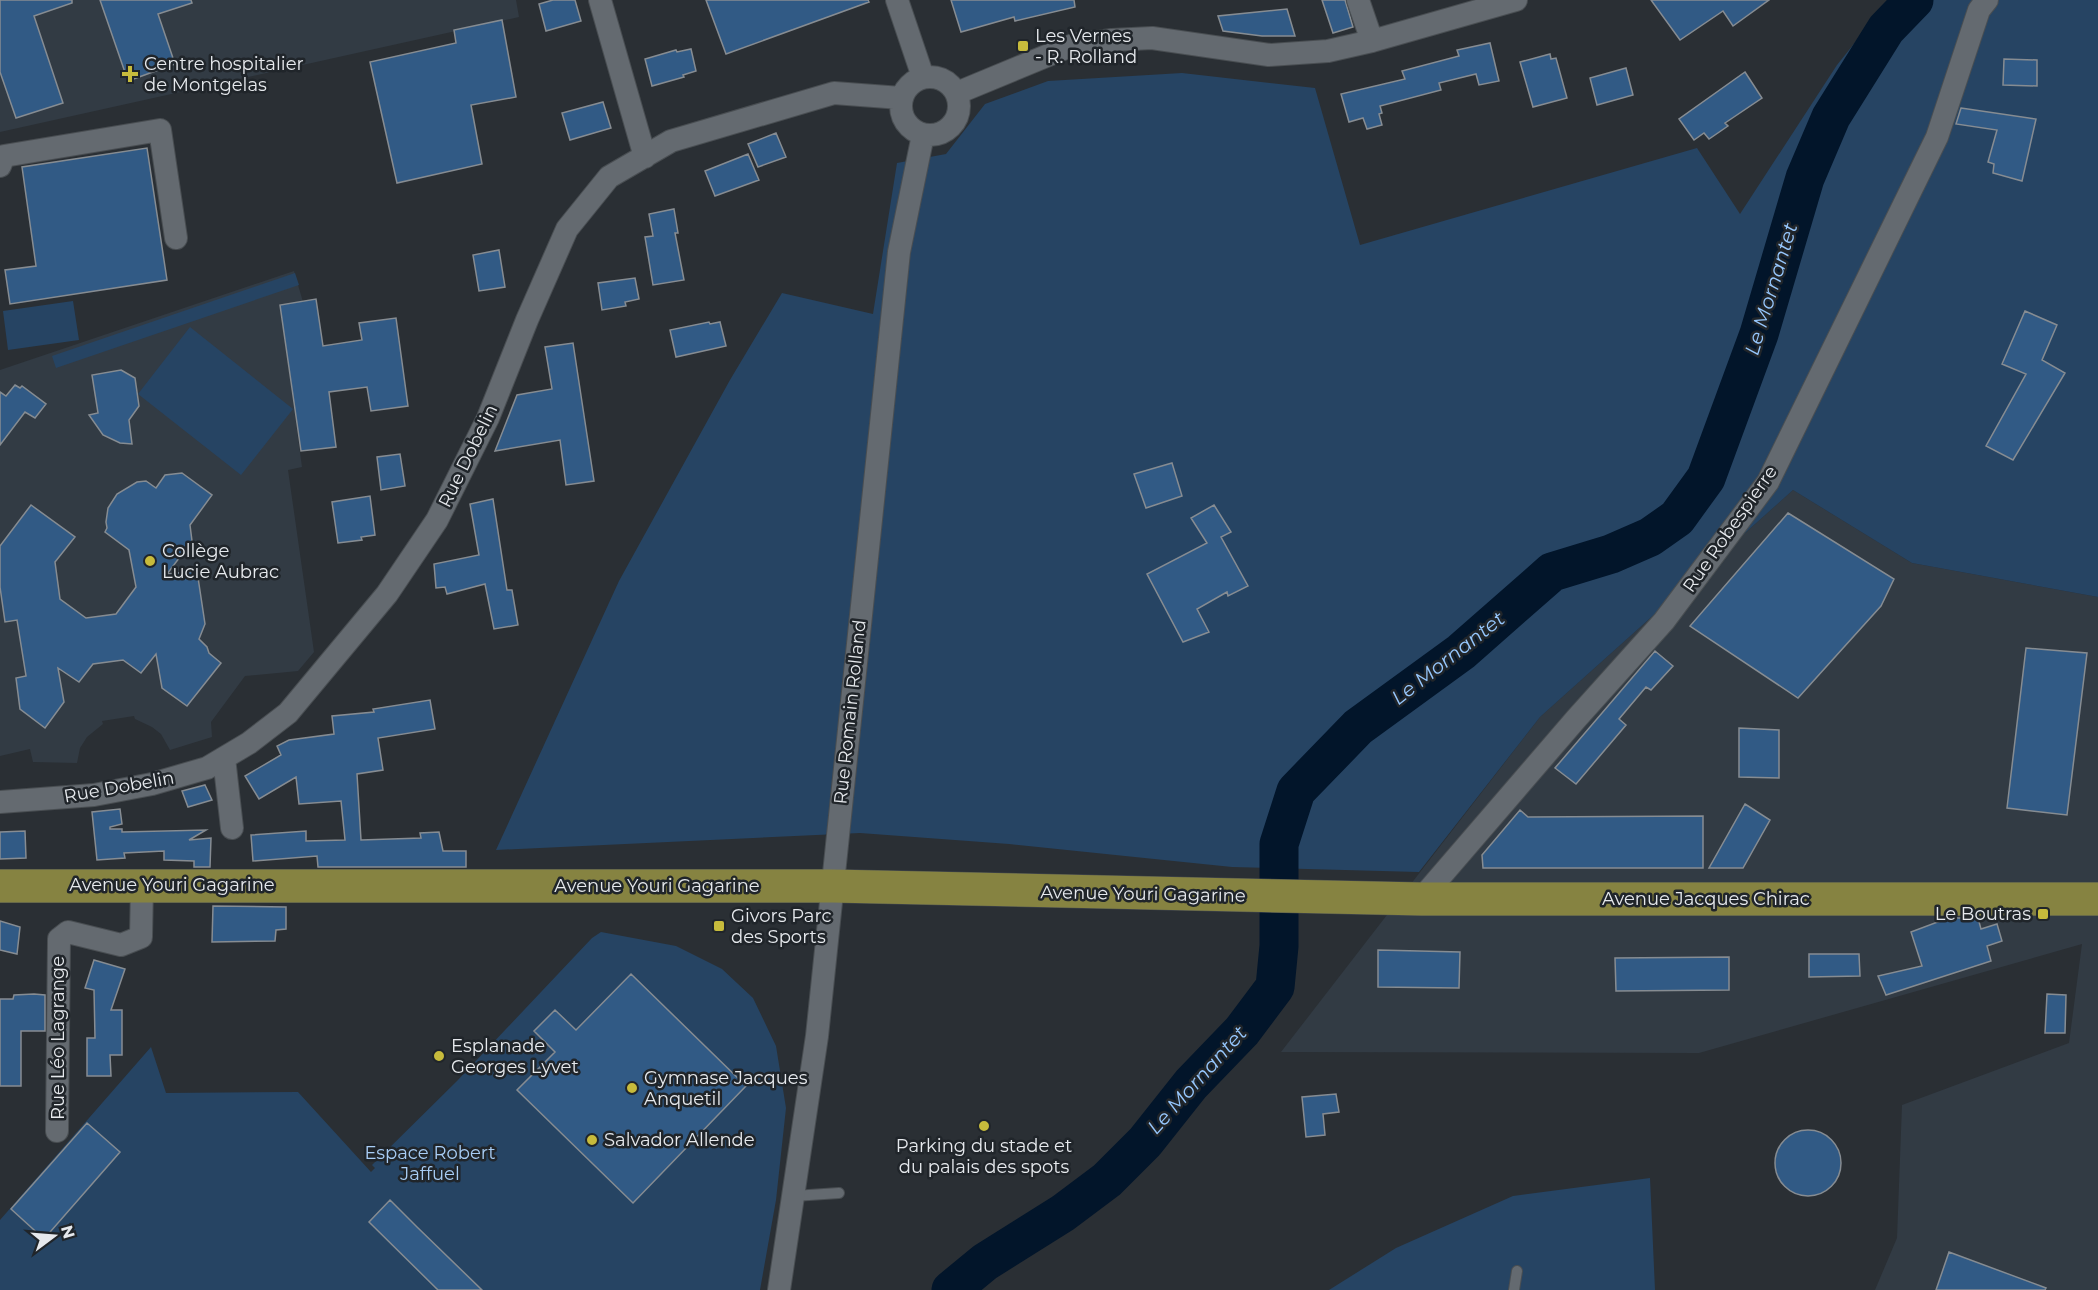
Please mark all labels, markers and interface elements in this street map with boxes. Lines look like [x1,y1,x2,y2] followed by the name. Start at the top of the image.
[1035,25,1137,68] place label: Les Vernes - R. Rolland
[1016,39,1030,53] marker: Les Vernes - R. Rolland
[144,53,304,96] place label: Centre hospitalier de Montgelas
[121,65,139,83] marker: Centre hospitalier de Montgelas
[1739,220,1803,358] water label: Le Mornantet
[434,401,502,511] street label: Rue Dobelin
[1678,461,1782,597] street label: Rue Robespierre
[162,540,279,583] place label: Collège Lucie Aubrac
[143,554,157,568] marker: Collège Lucie Aubrac
[1387,606,1509,710] water label: Le Mornantet
[829,619,871,805] street label: Rue Romain Rolland
[62,766,176,808] street label: Rue Dobelin
[69,874,275,896] street label: Avenue Youri Gagarine
[554,875,760,897] street label: Avenue Youri Gagarine
[1040,881,1246,907] street label: Avenue Youri Gagarine
[1602,888,1810,910] street label: Avenue Jacques Chirac
[1935,903,2031,925] place label: Le Boutras
[731,905,832,948] place label: Givors Parc des Sports
[2036,907,2050,921] marker: Le Boutras
[712,919,726,933] marker: Givors Parc des Sports
[47,956,69,1120] street label: Rue Léo Lagrange
[1142,1021,1252,1139] water label: Le Mornantet
[451,1035,579,1078] place label: Esplanade Georges Lyvet
[432,1049,446,1063] marker: Esplanade Georges Lyvet
[644,1067,808,1110] place label: Gymnase Jacques Anquetil
[625,1081,639,1095] marker: Gymnase Jacques Anquetil
[977,1119,991,1133] marker: Parking du stade et du palais des spots
[604,1129,755,1151] place label: Salvador Allende
[585,1133,599,1147] marker: Salvador Allende
[896,1135,1072,1178] place label: Parking du stade et du palais des spots
[364,1142,496,1185] park label: Espace Robert Jaffuel
[24,1206,84,1266] north arrow
[57,1223,79,1241] text: N

